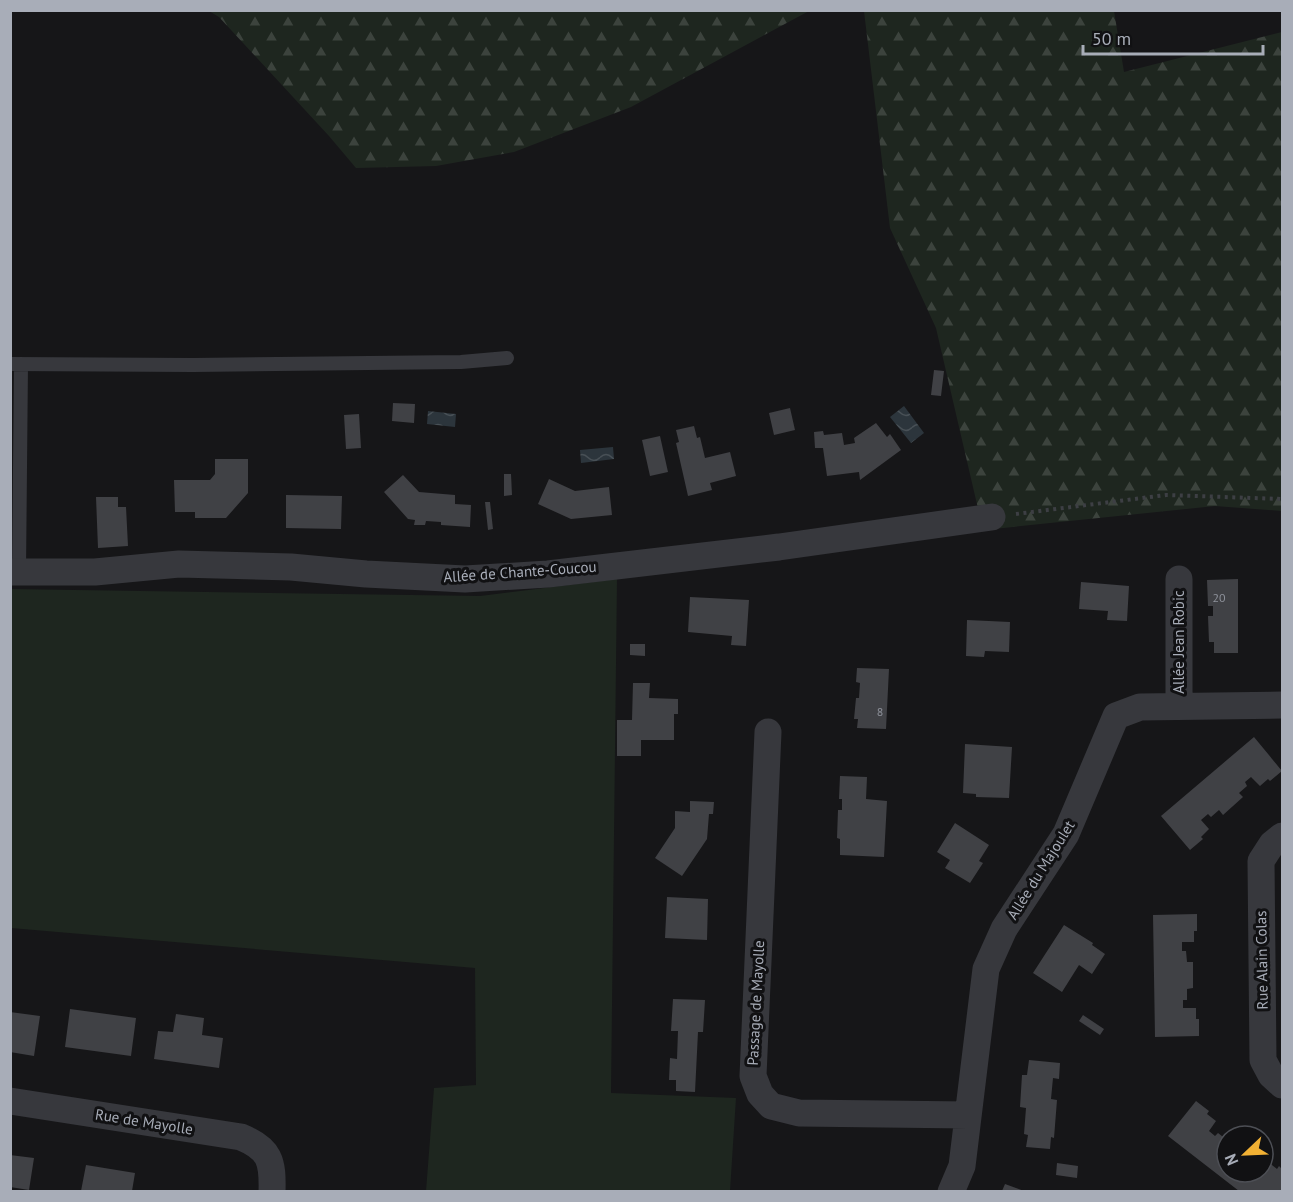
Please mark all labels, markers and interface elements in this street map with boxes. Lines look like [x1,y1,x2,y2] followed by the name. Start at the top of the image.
[1083,18,1263,56] scale bar
[1092,27,1131,50] text: 50 m
[443,557,597,586] street label: Allée de Chante-Coucou
[1169,590,1188,694] street label: Allée Jean Robic
[1212,590,1226,605] house number: 20
[877,704,883,719] house number: 8
[1003,817,1079,923] street label: Allée du Majoulet
[1251,910,1272,1010] street label: Rue Alain Colas
[743,940,768,1066] street label: Passage de Mayolle
[94,1104,194,1139] street label: Rue de Mayolle
[1215,1124,1275,1184] north arrow
[1220,1151,1242,1169] text: N

